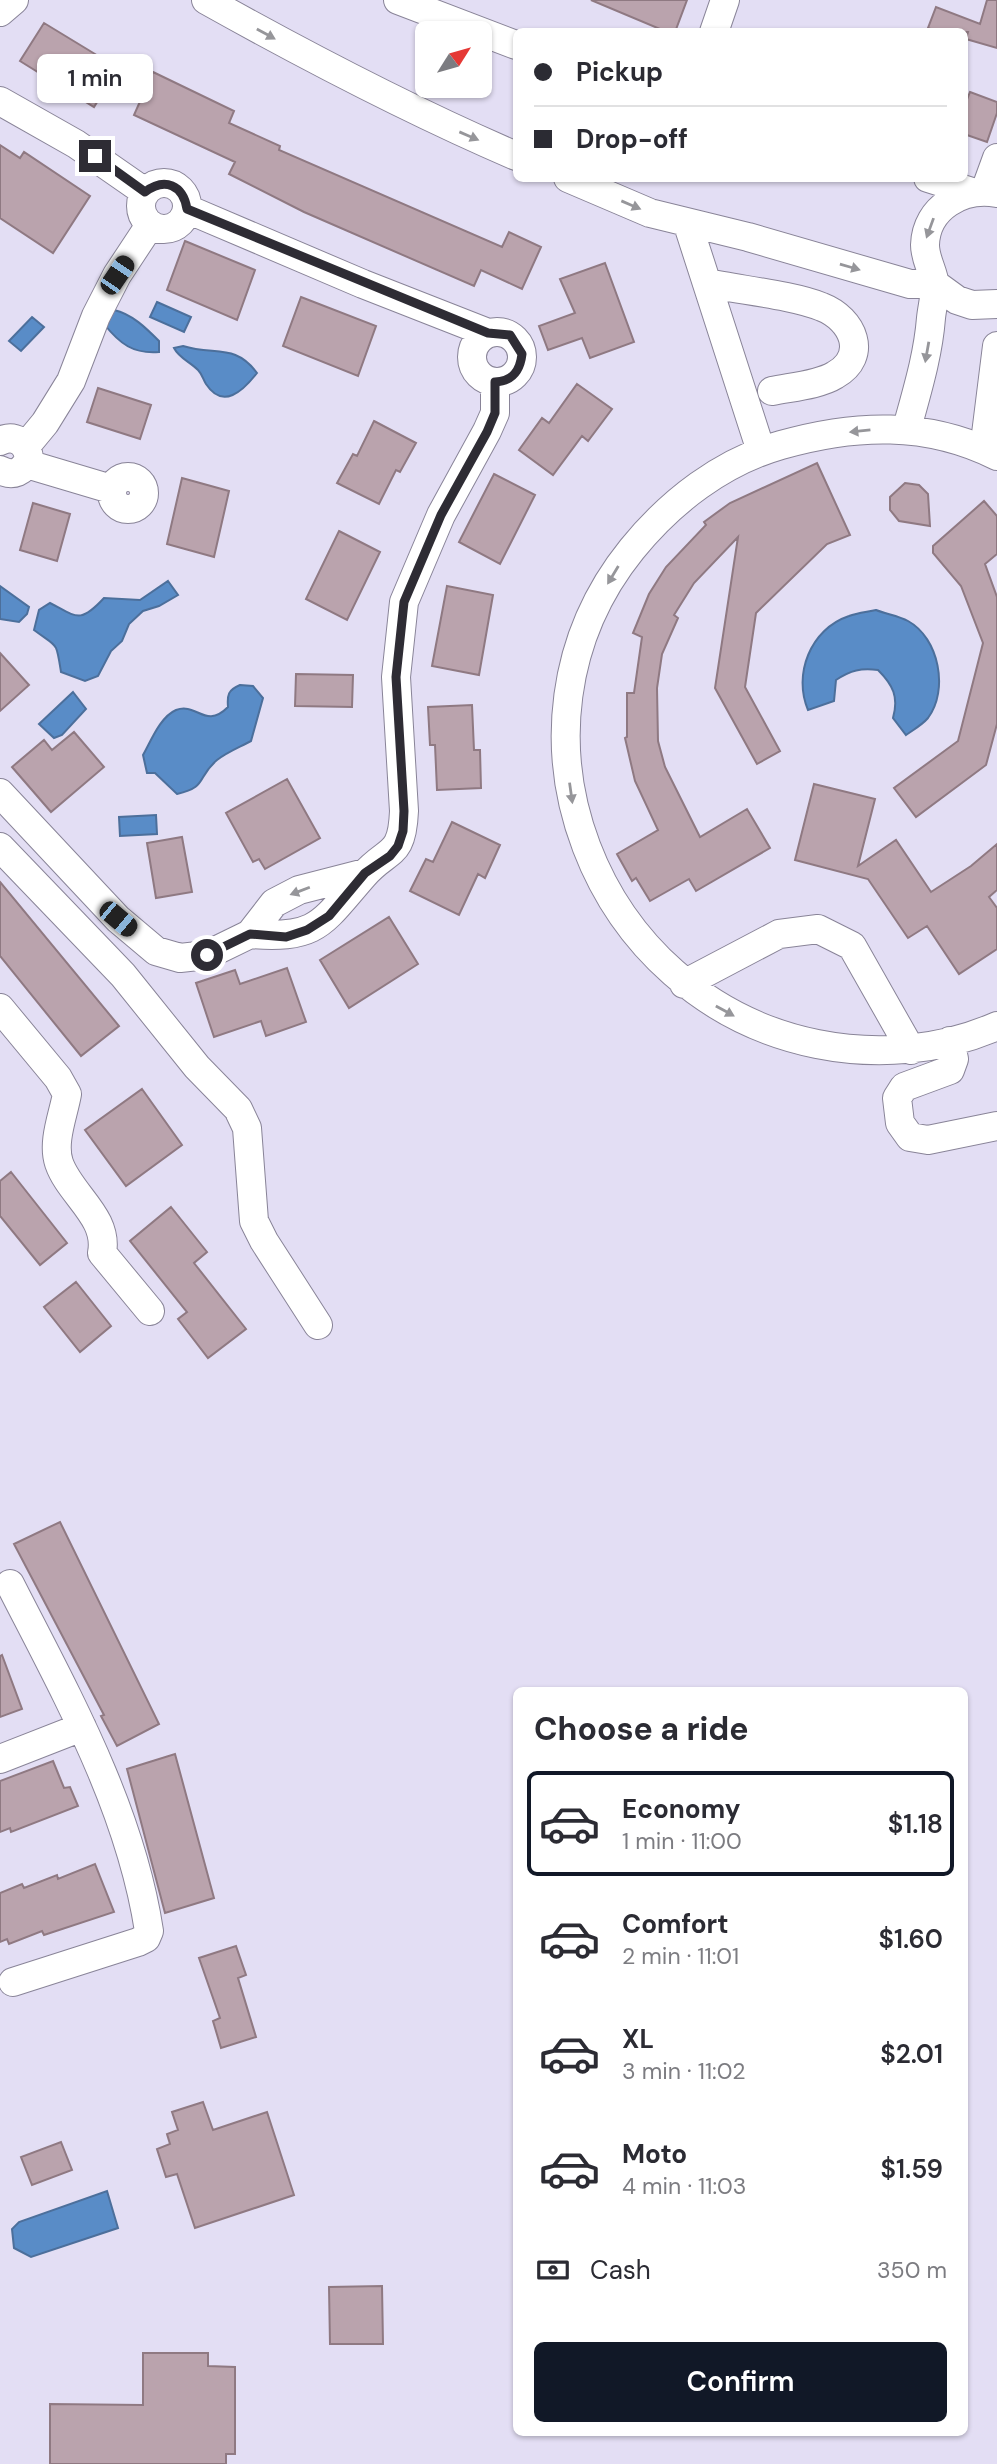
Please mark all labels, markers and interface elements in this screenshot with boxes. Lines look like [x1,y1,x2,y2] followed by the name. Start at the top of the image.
[415,21,492,98] north arrow
[415,21,492,98] map controls
[256,27,276,39] one-way arrow
[37,54,153,104] callout: 1 min
[576,55,663,89] text: Pickup
[68,63,122,93] text: 1 min
[576,122,688,156] text: Drop-off
[459,130,479,142] one-way arrow
[79,140,111,172] route end
[621,200,642,211] one-way arrow
[924,218,935,239] one-way arrow
[97,252,138,298] car
[839,262,861,273] one-way arrow
[921,341,932,363] one-way arrow
[849,425,871,436] one-way arrow
[607,565,620,584] one-way arrow
[566,782,577,804] one-way arrow
[289,886,310,897] one-way arrow
[96,897,141,941] car
[191,939,223,971] route start
[715,1005,735,1017] one-way arrow
[534,1708,749,1750] text: Choose a ride
[538,1792,601,1855] icon: car
[622,1792,740,1826] text: Economy
[888,1807,943,1841] text: $1.18
[622,1826,742,1856] text: 1 min · 11:00
[538,1907,601,1970] icon: car
[622,1907,728,1941] text: Comfort
[878,1922,943,1956] text: $1.60
[622,1941,739,1971] text: 2 min · 11:01
[538,2022,601,2085] icon: car
[622,2022,654,2056] text: XL
[880,2037,943,2071] text: $2.01
[622,2056,745,2086] text: 3 min · 11:02
[538,2137,601,2200] icon: car
[622,2137,687,2171] text: Moto
[880,2152,943,2186] text: $1.59
[622,2171,746,2201] text: 4 min · 11:03
[534,2251,572,2289] icon: cash
[590,2253,651,2287] text: Cash
[877,2255,947,2285] text: 350 m
[534,2342,947,2422] button: Confirm

